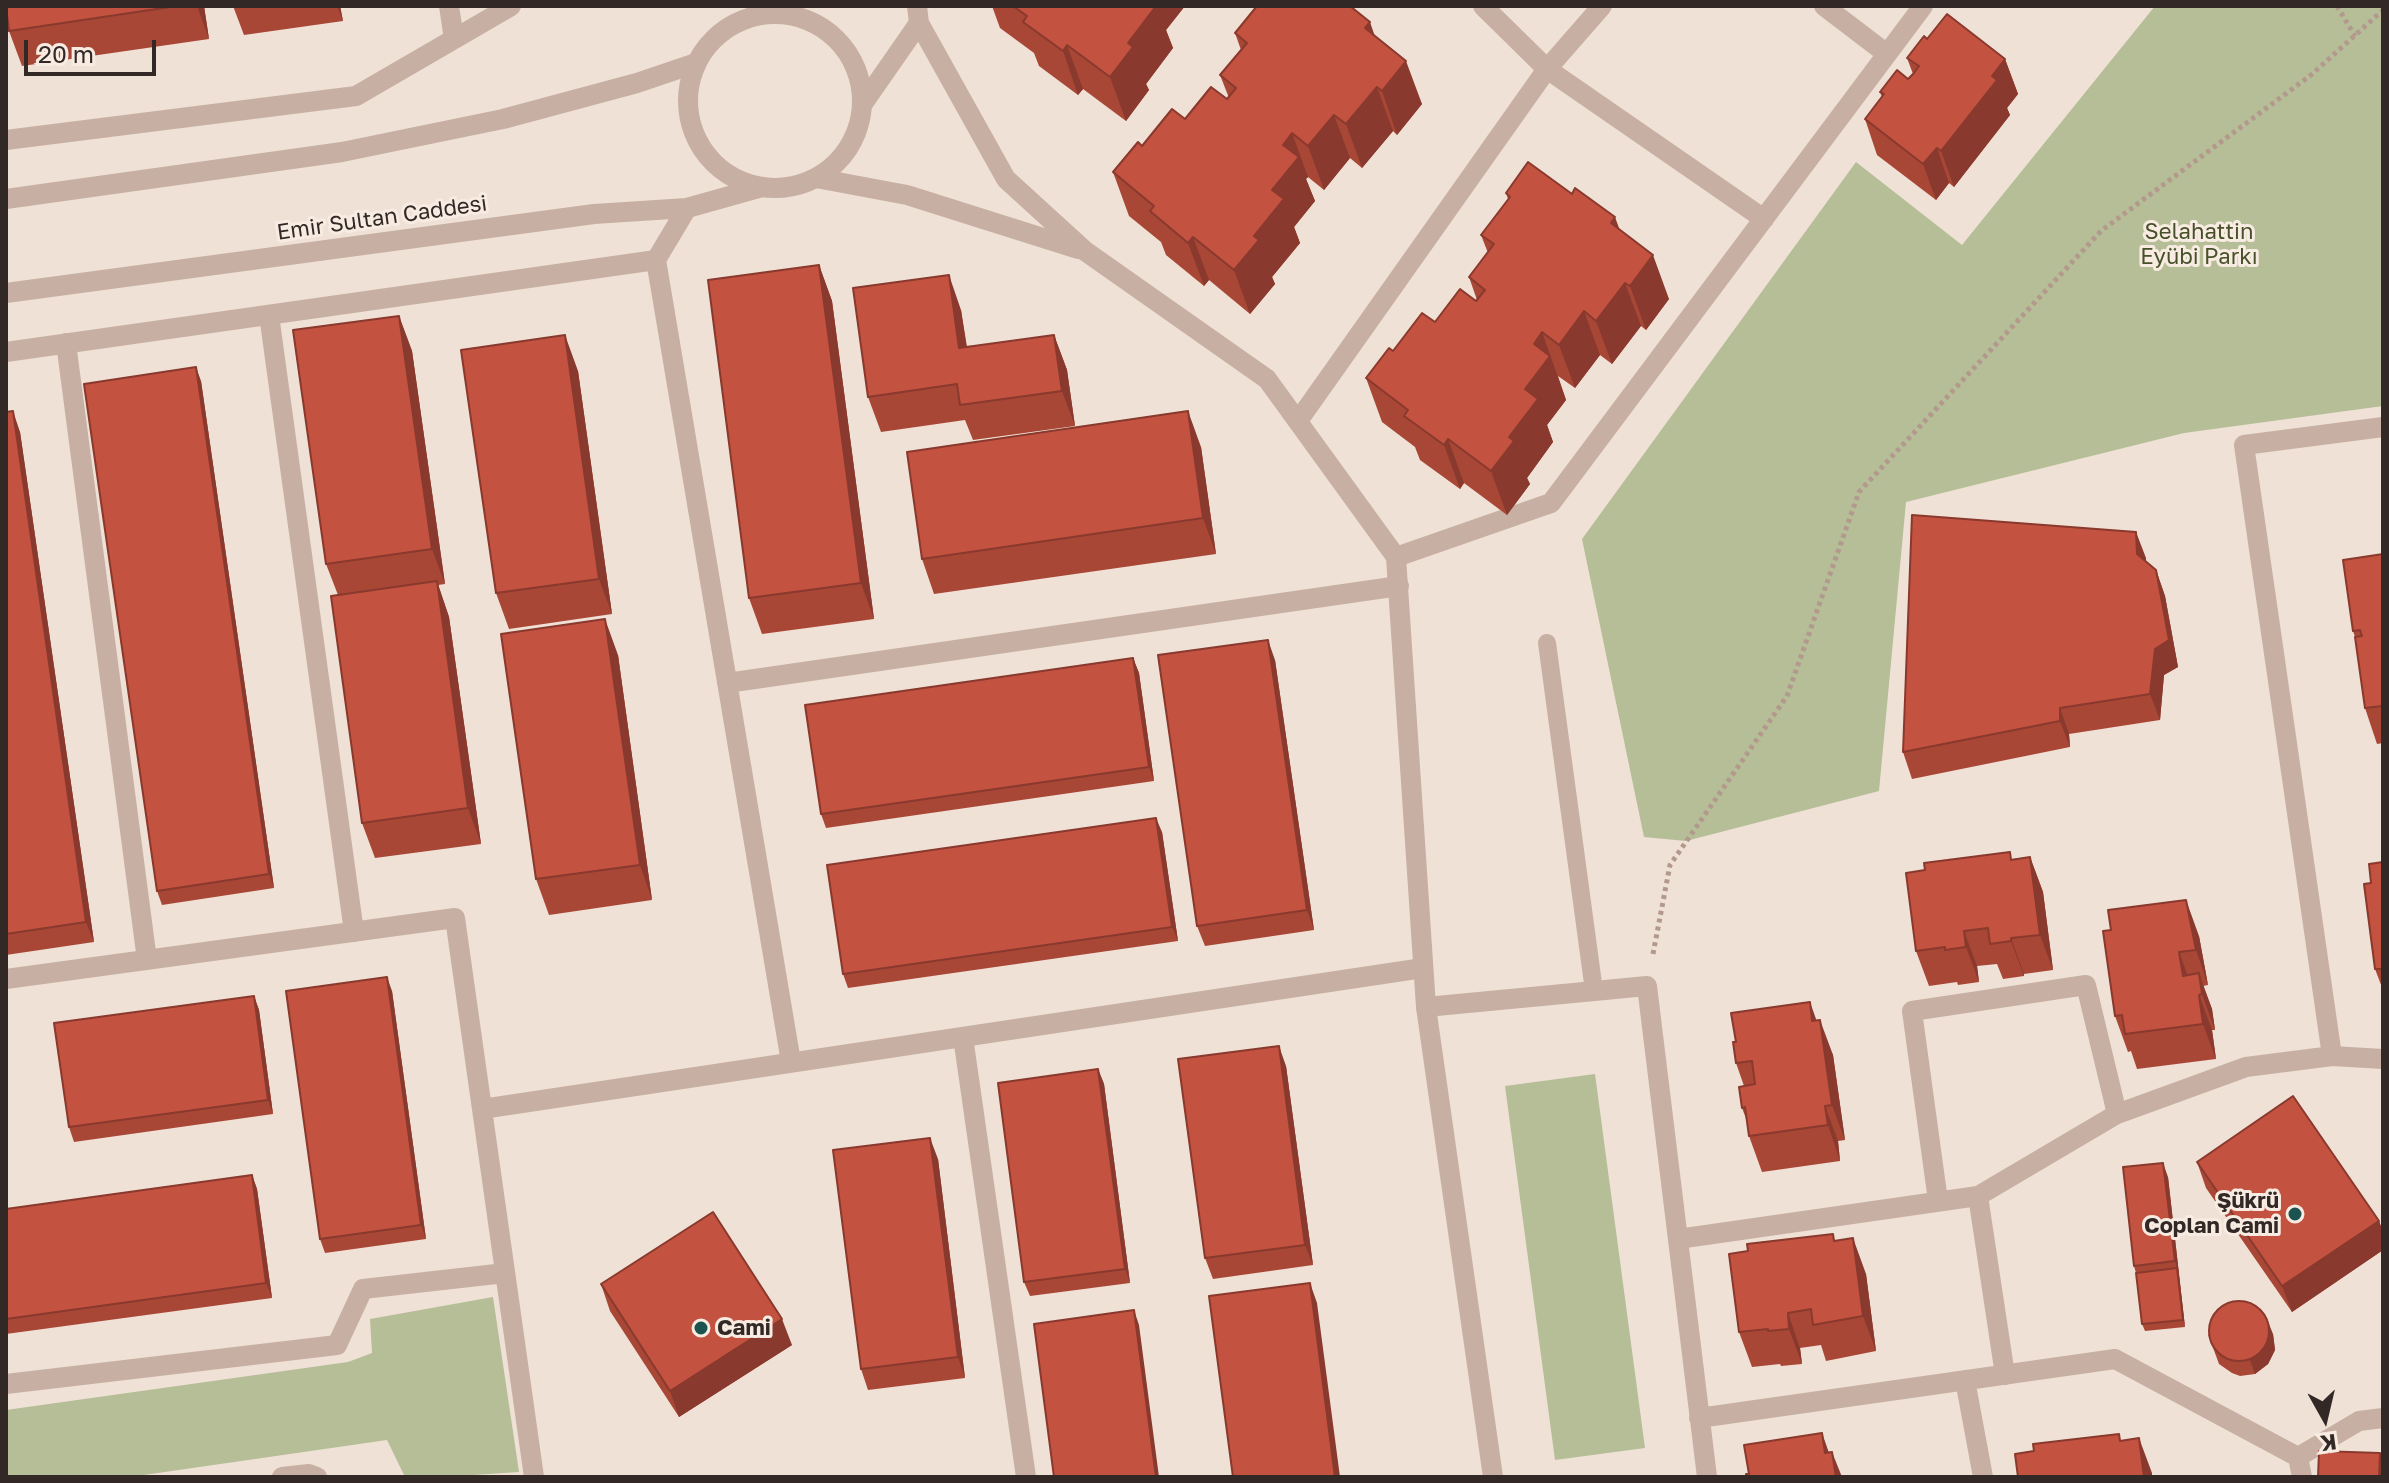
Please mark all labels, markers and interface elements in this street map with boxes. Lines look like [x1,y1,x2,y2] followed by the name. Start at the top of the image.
[28,24,160,74] scale bar
[38,39,94,68] text: 20 m
[275,190,489,246] street label: Emir Sultan Caddesi
[2140,219,2258,270] park label: Selahattin Eyübi Parkı
[2144,1188,2279,1240] place label: Şükrü Coplan Cami
[2286,1205,2304,1223] marker: Şükrü Coplan Cami
[717,1315,771,1341] place label: Cami
[692,1319,710,1337] marker: Cami
[2285,1379,2365,1459] north arrow
[2319,1429,2338,1458] text: K

